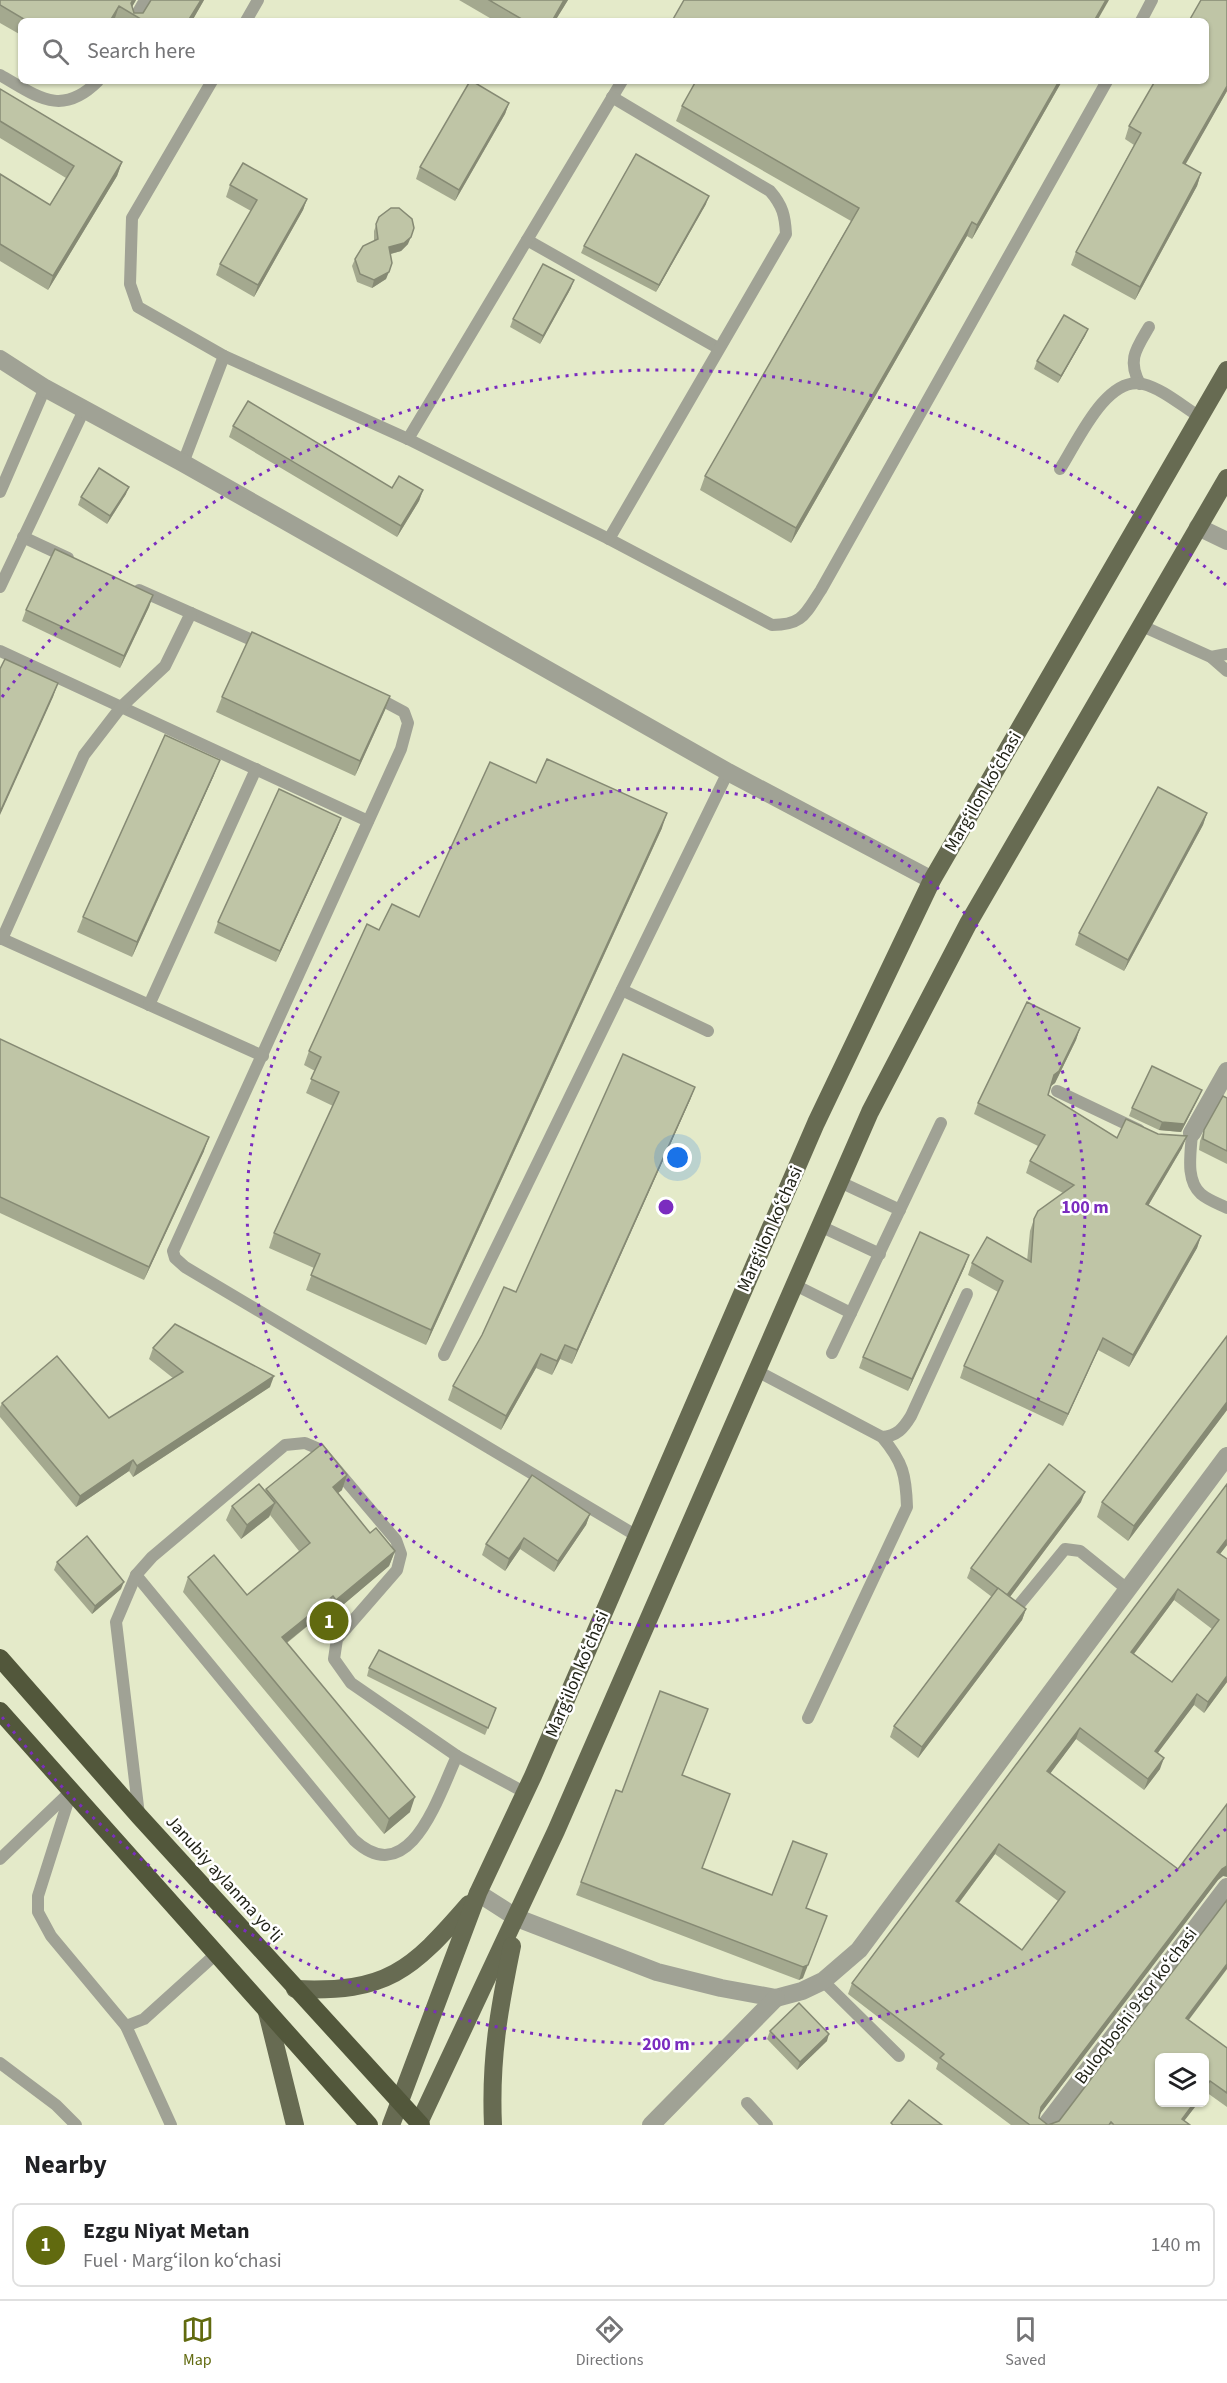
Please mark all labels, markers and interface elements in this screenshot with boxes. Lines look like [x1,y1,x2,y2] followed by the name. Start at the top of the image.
[18,18,1209,84] search box
[39,35,72,68] icon: search
[87,35,195,67] text: Search here
[938,727,1028,857] street label: Margʻilon koʻchasi
[663,1143,692,1172] your location
[731,1162,809,1296] street label: Margʻilon koʻchasi
[1061,1195,1109,1220] text: 100 m
[656,1197,676,1217] centre of rings
[310,1598,348,1644] pin: 1
[539,1607,615,1741] street label: Margʻilon koʻchasi
[160,1810,288,1948] street label: Janubiy aylanma yoʻli
[1069,1922,1203,2090] street label: Buloqboshi 9-tor koʻchasi
[642,2032,690,2057] text: 200 m
[1155,2053,1209,2107] map controls
[1155,2053,1209,2107] button: layers
[24,2146,107,2183] text: Nearby
[83,2215,250,2247] text: Ezgu Niyat Metan
[40,2231,51,2259] text: 1
[1151,2231,1201,2259] text: 140 m
[83,2247,282,2275] text: Fuel · Margʻilon koʻchasi
[181,2313,214,2371] tab: Map
[576,2313,643,2371] tab: Directions
[1005,2313,1046,2371] tab: Saved

